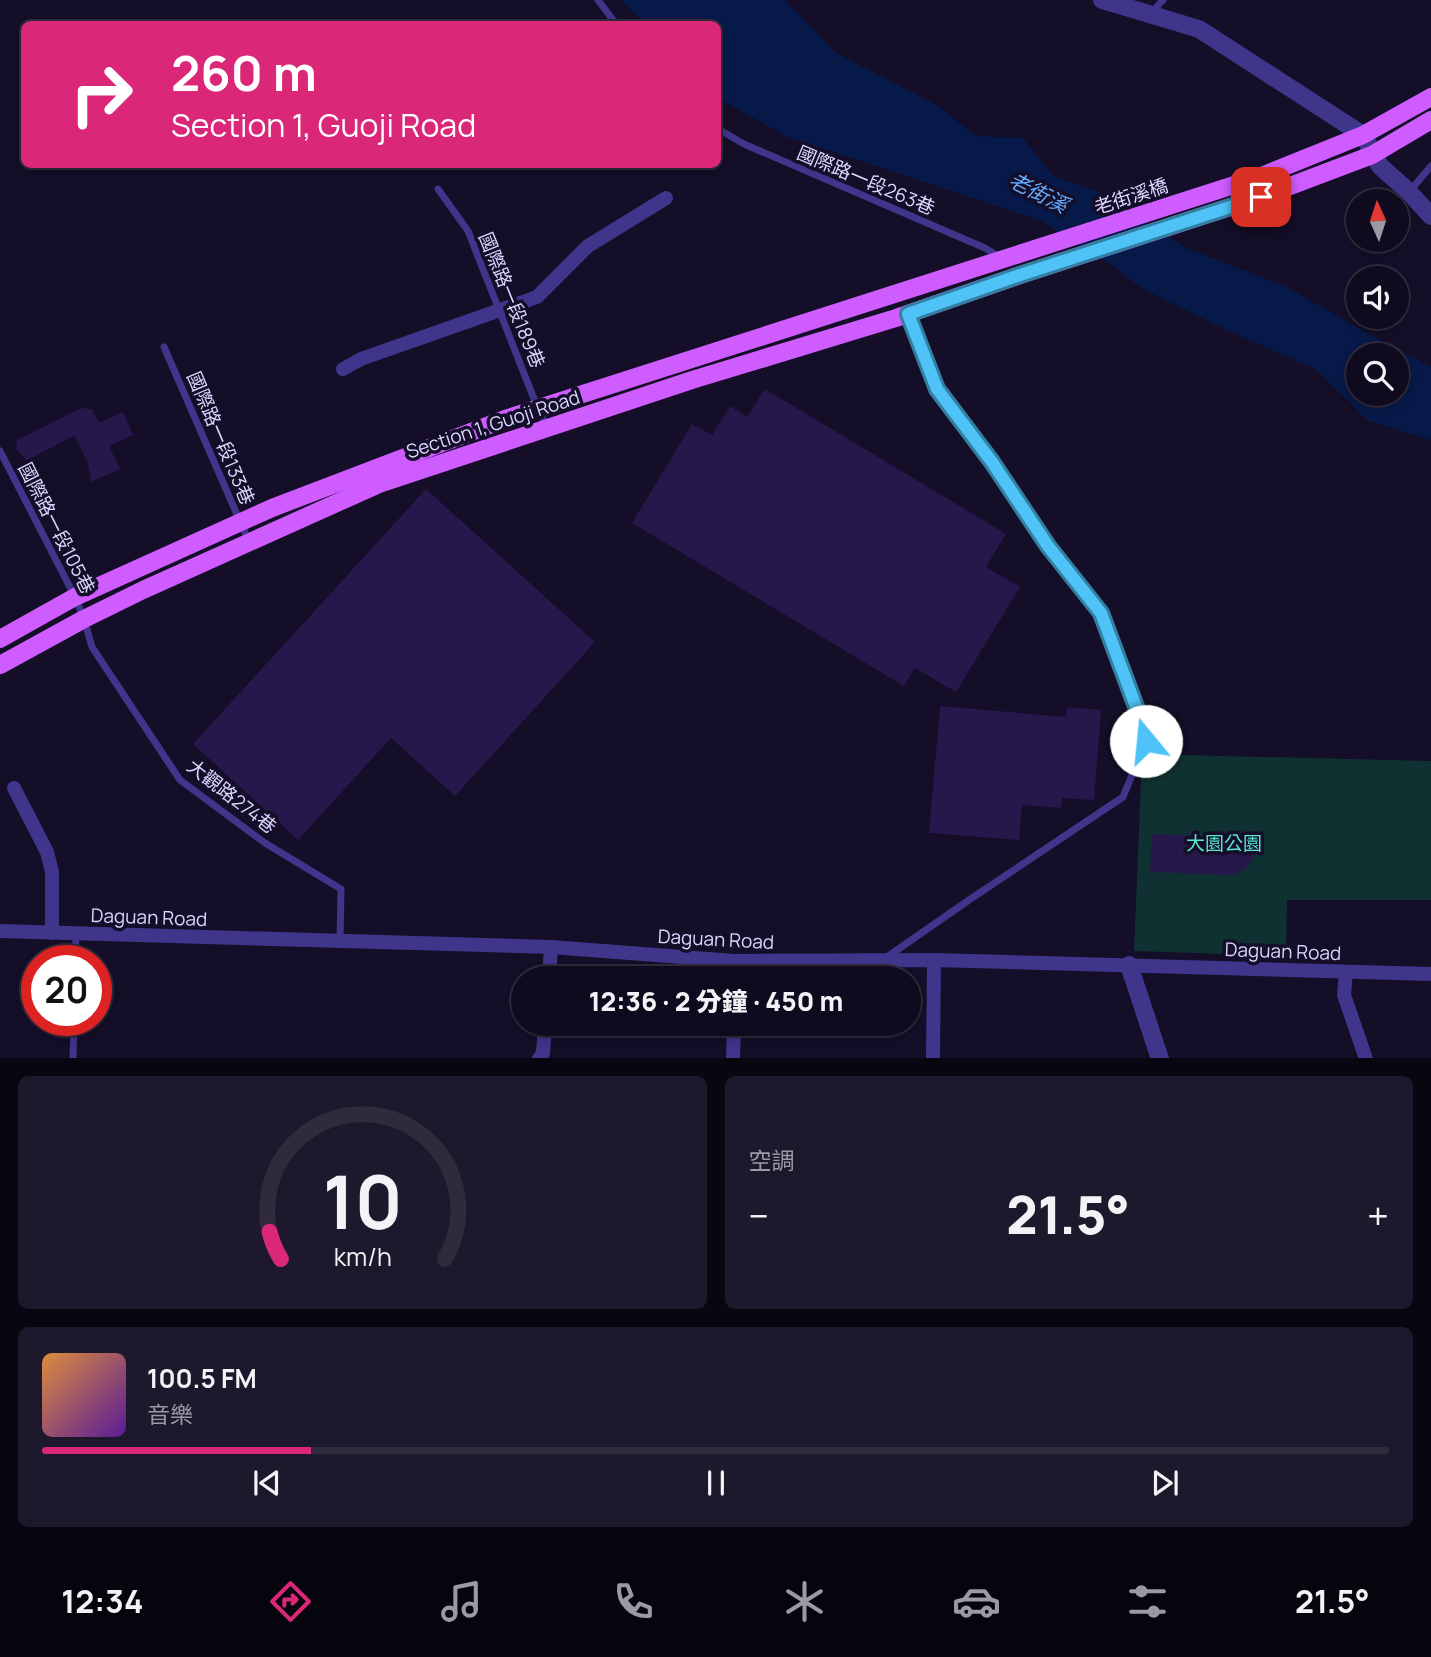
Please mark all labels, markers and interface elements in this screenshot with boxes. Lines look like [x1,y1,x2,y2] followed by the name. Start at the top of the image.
[171,39,317,106] text: 260 m
[56,49,147,140] icon: right
[171,103,476,147] text: Section 1, Guoji Road
[793,139,939,221] street label: 國際路一段263巷
[1004,165,1076,220] water label: 老街溪
[1231,167,1291,227] pin
[1091,172,1171,220] street label: 老街溪橋
[1242,178,1280,216] icon: arrive
[1346,189,1409,252] north arrow
[1346,189,1409,406] map controls
[473,228,551,372] street label: 國際路一段189巷
[1346,266,1409,329] button: sound
[1346,343,1409,406] button: search
[181,367,261,509] street label: 國際路一段133巷
[403,384,583,464] street label: Section 1, Guoji Road
[13,458,101,598] street label: 國際路一段105巷
[1109,704,1183,778] position arrow
[182,753,282,839] street label: 大觀路274巷
[1186,830,1262,856] park label: 大園公園
[90,902,208,932] street label: Daguan Road
[657,923,775,955] street label: Daguan Road
[1224,936,1342,966] street label: Daguan Road
[21,945,112,1036] speed limit sign: 20
[589,983,843,1019] text: 12:36 · 2 分鐘 · 450 m
[749,1144,795,1176] text: 空調
[322,1151,402,1251] text: 10
[1006,1179,1130,1250] text: 21.5°
[749,1189,769,1241] text: −
[1367,1189,1389,1241] text: +
[333,1238,391,1273] text: km/h
[147,1360,257,1396] text: 100.5 FM
[147,1398,193,1430] text: 音樂
[248,1464,286,1502] icon: previous
[697,1464,735,1502] icon: pause
[1146,1464,1184,1502] icon: next
[266,1577,315,1626] icon: directions
[437,1577,486,1626] icon: music
[609,1577,658,1626] icon: phone
[780,1577,829,1626] icon: climate
[952,1577,1001,1626] icon: car
[1123,1577,1172,1626] icon: filters
[61,1579,143,1623] text: 12:34
[1295,1579,1370,1623] text: 21.5°

